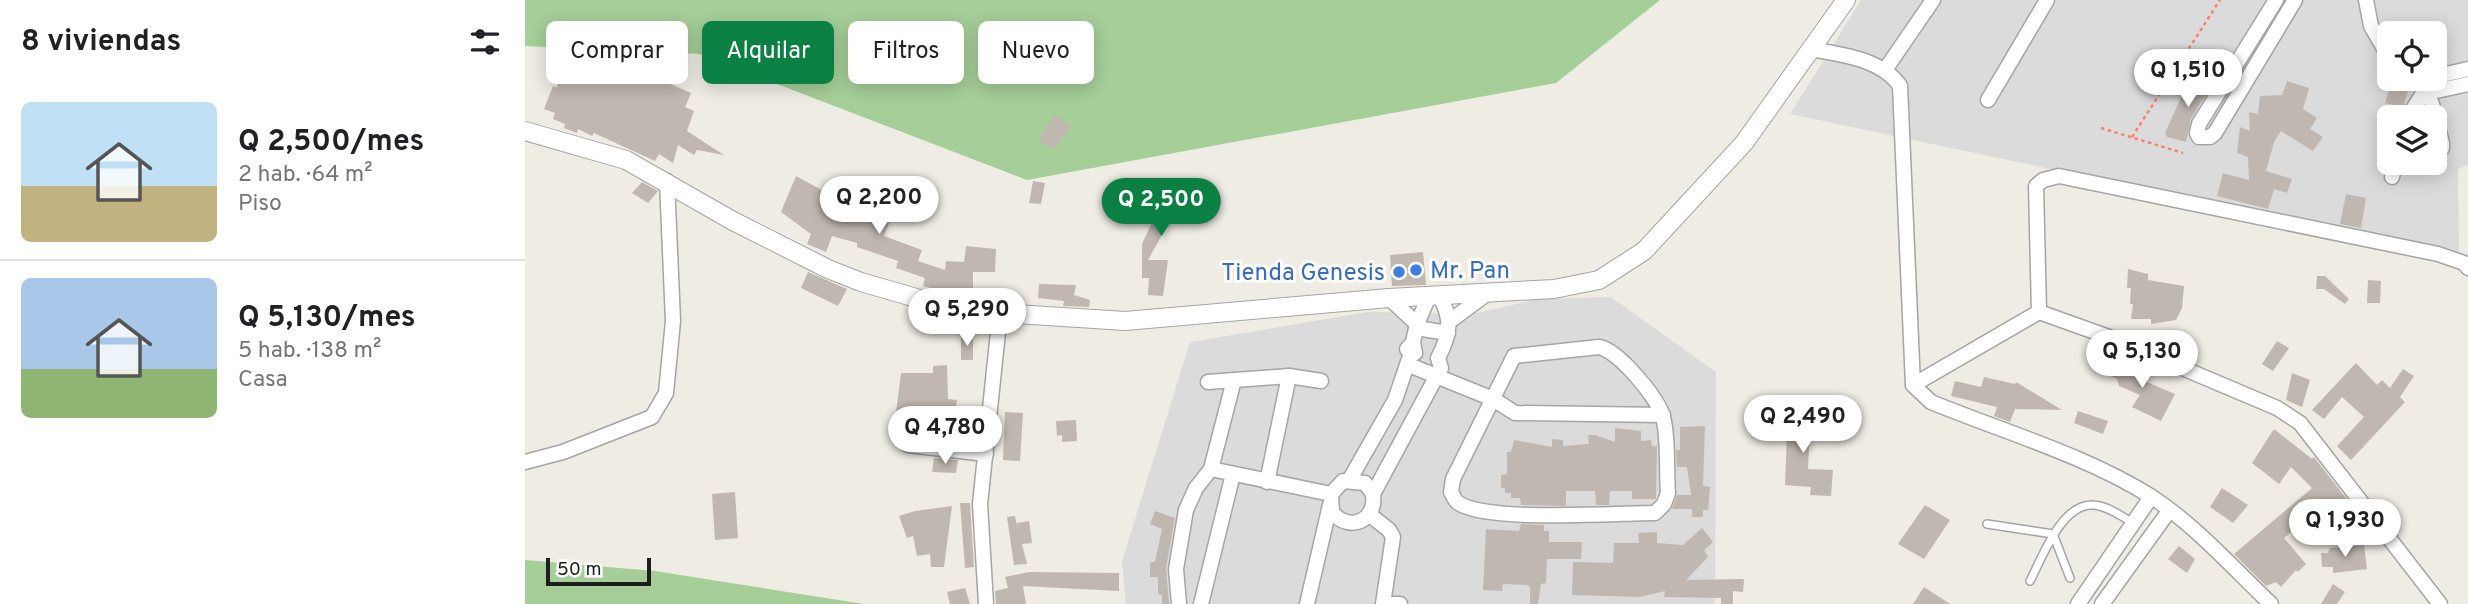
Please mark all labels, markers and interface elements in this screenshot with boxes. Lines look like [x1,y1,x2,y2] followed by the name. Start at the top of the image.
[546,21,688,84] chip: Comprar
[702,21,834,84] chip: Alquilar
[848,21,964,84] chip: Filtros
[978,21,1094,84] chip: Nuevo
[2377,21,2447,175] map controls
[2377,21,2447,91] button: locate
[466,23,504,61] icon: filters
[21,24,181,61] text: 8 viviendas
[2123,50,2253,109] pin: Q 1,510
[2150,57,2226,86] text: Q 1,510
[2377,105,2447,175] button: layers
[238,124,424,161] text: Q 2,500/mes
[77,130,161,214] icon: home
[238,161,373,190] text: 2 hab. · 64 m²
[814,176,944,236] pin: Q 2,200
[1096,178,1226,238] pin: Q 2,500
[836,184,922,213] text: Q 2,200
[1118,186,1204,215] text: Q 2,500
[238,190,282,219] text: Piso
[1430,257,1510,287] place label: Mr. Pan
[1221,259,1385,289] place label: Tienda Genesis
[1408,262,1424,278] marker: Mr. Pan
[1391,264,1407,280] marker: Tienda Genesis
[902,288,1032,348] pin: Q 5,290
[924,296,1010,325] text: Q 5,290
[238,300,416,337] text: Q 5,130/mes
[77,306,161,390] icon: home
[2077,330,2207,390] pin: Q 5,130
[238,337,381,366] text: 5 hab. · 138 m²
[2102,338,2182,367] text: Q 5,130
[238,366,288,395] text: Casa
[1738,396,1868,455] pin: Q 2,490
[1760,403,1846,432] text: Q 2,490
[880,406,1010,466] pin: Q 4,780
[904,414,986,443] text: Q 4,780
[2280,500,2410,559] pin: Q 1,930
[2305,507,2385,536] text: Q 1,930
[546,555,651,587] scale bar
[557,558,602,582] text: 50 m

